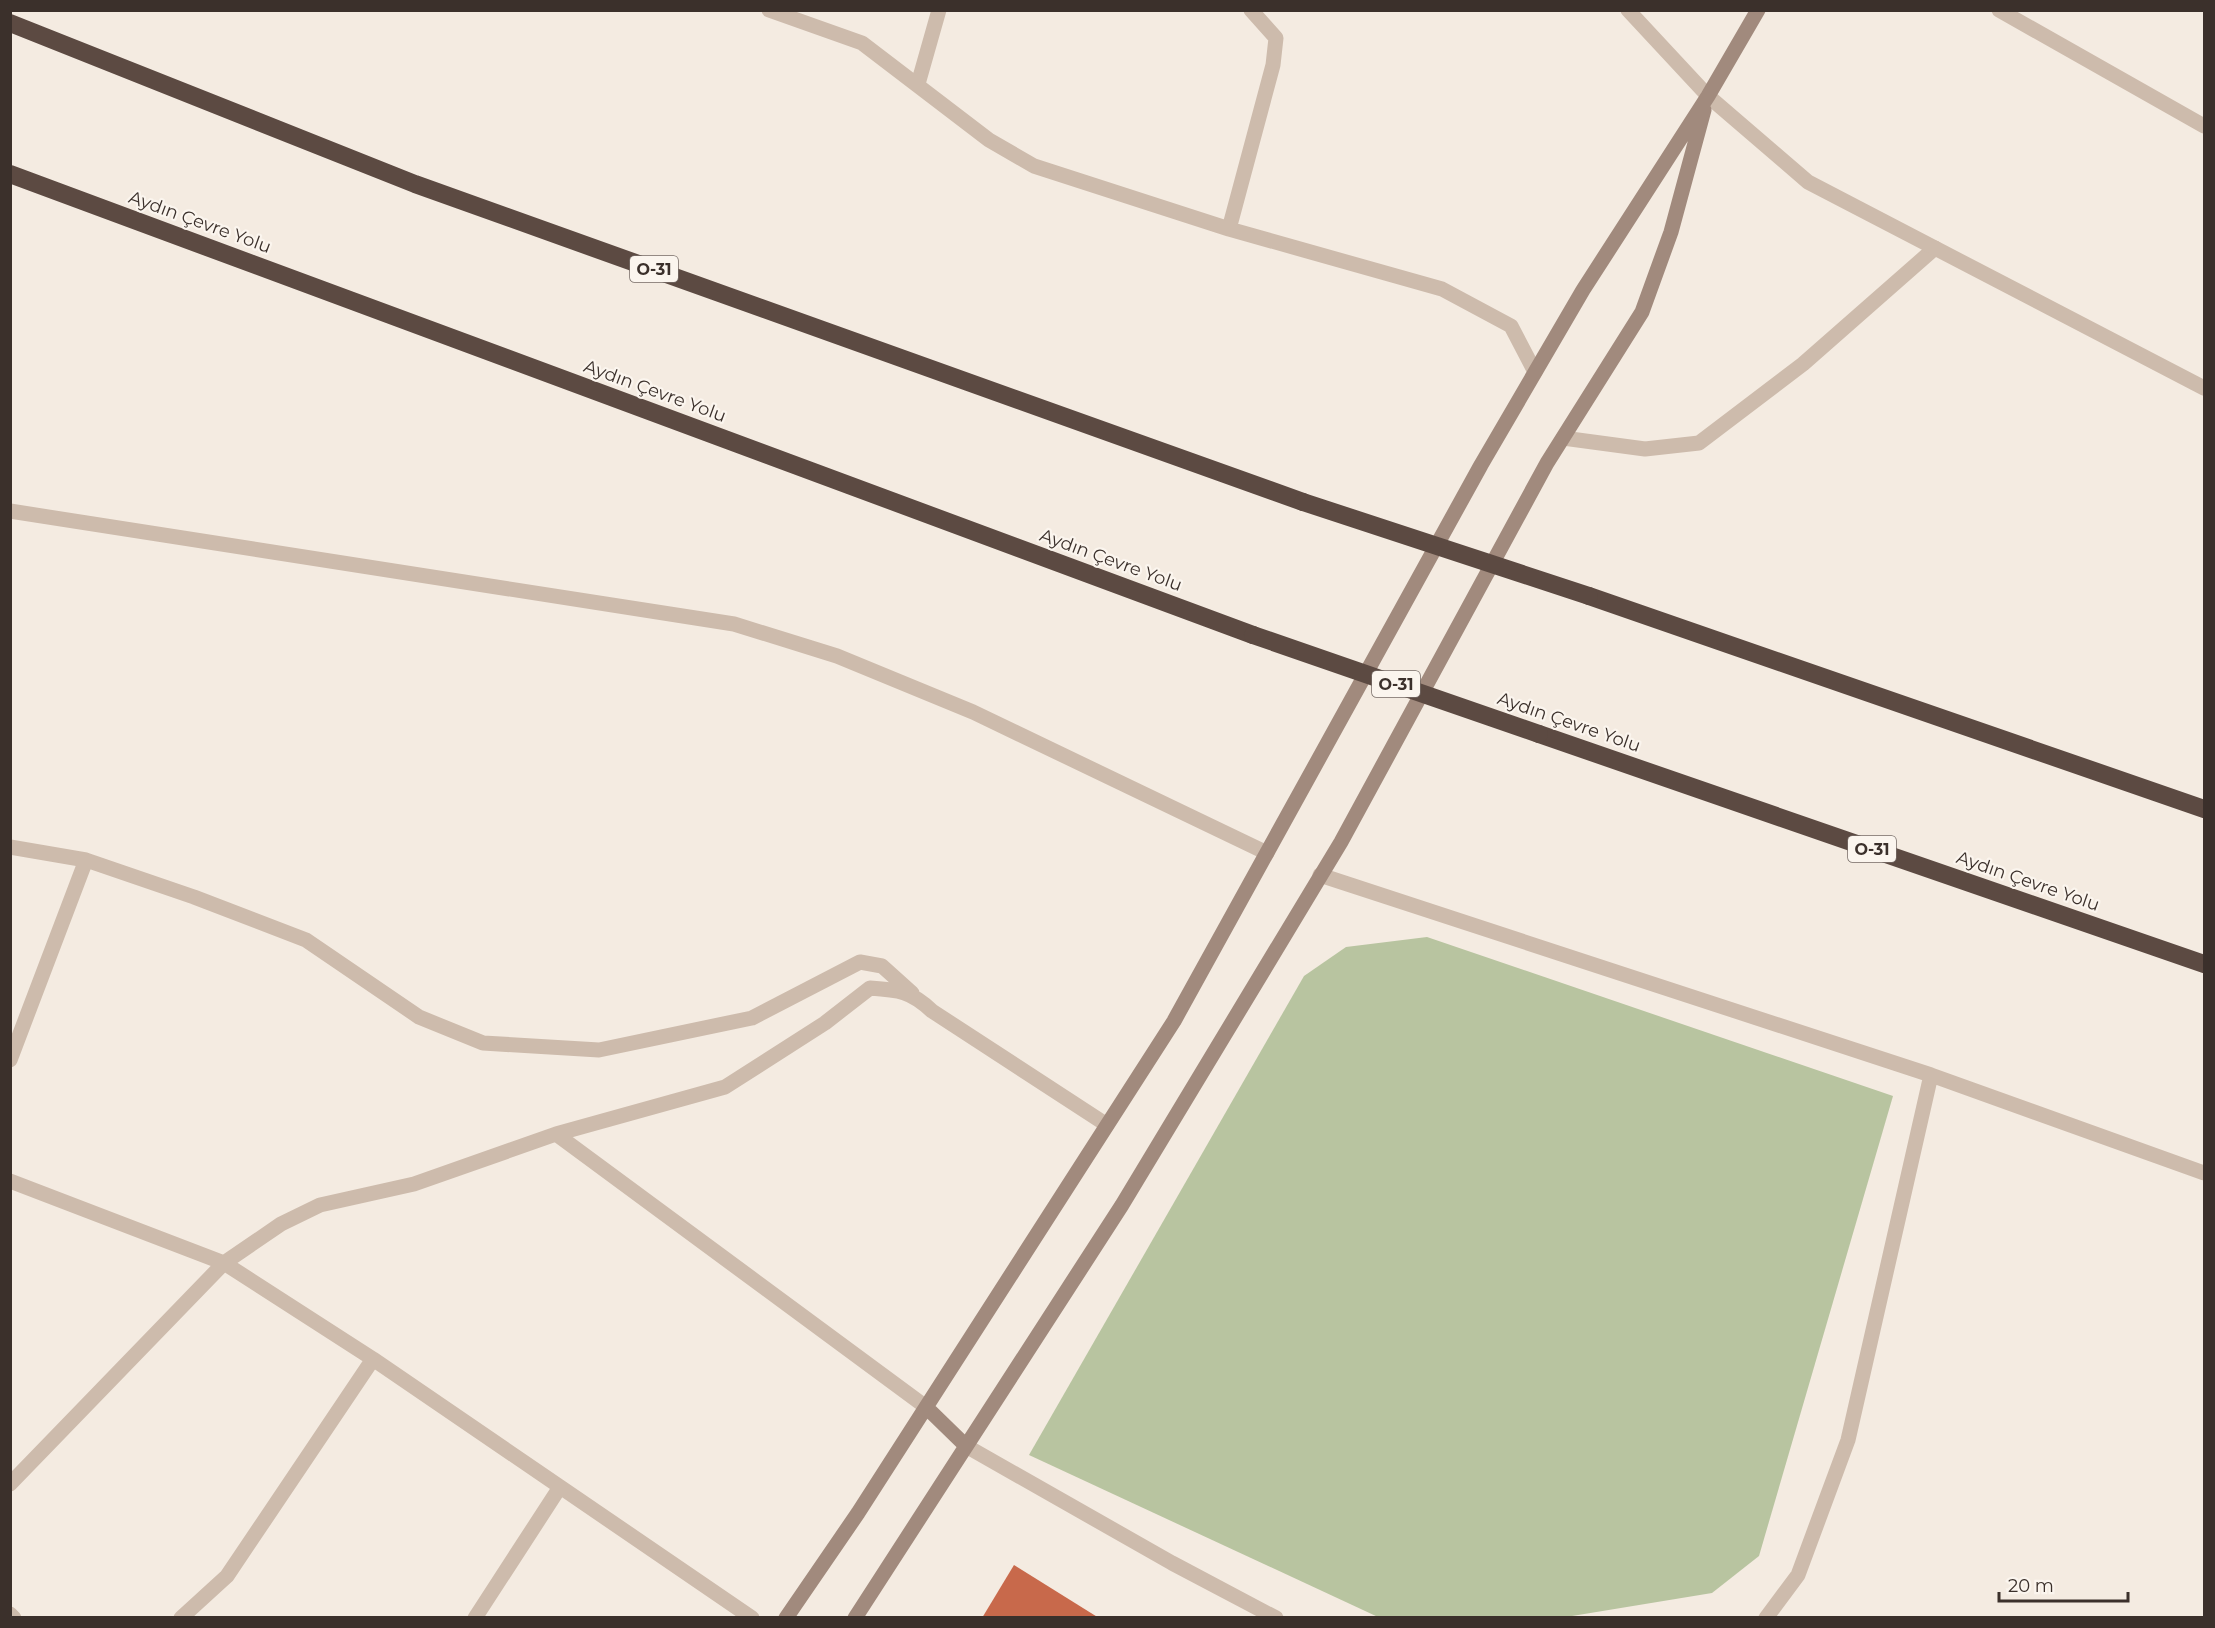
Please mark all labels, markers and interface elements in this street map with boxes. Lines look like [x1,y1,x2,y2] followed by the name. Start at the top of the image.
[126,186,274,258] street label: Aydın Çevre Yolu
[630,256,678,282] road number: O-31
[581,355,729,427] street label: Aydın Çevre Yolu
[1037,524,1185,596] street label: Aydın Çevre Yolu
[1372,671,1420,697] road number: O-31
[1495,687,1643,757] street label: Aydın Çevre Yolu
[1848,836,1896,862] road number: O-31
[1954,846,2102,916] street label: Aydın Çevre Yolu
[1999,1565,2128,1603] scale bar
[2008,1575,2054,1597] text: 20 m

